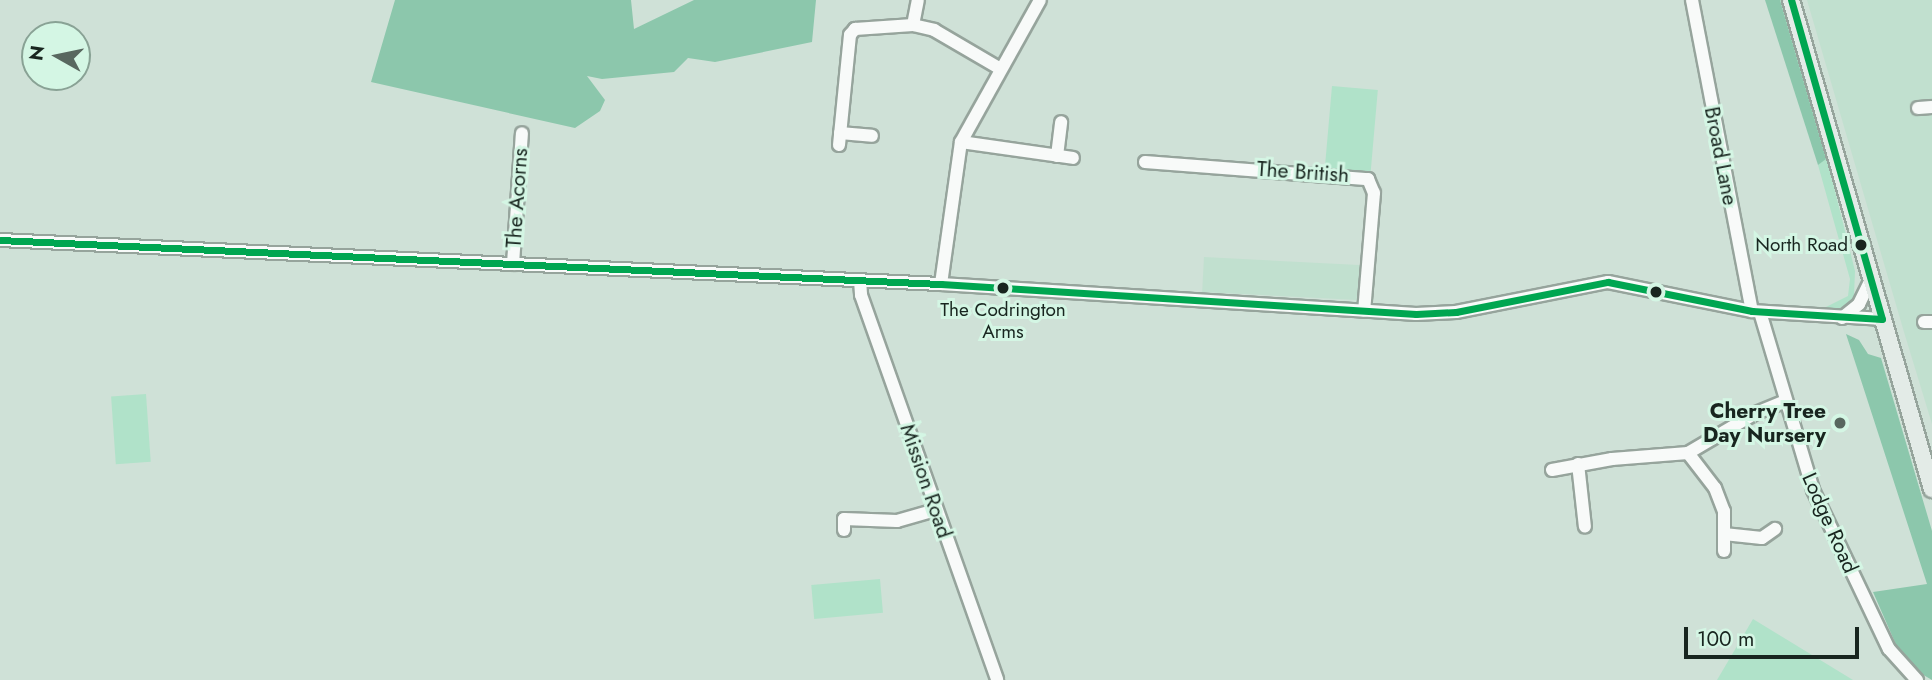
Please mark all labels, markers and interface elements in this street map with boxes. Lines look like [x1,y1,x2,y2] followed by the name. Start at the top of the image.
[21,21,91,91] north arrow
[22,43,51,63] text: N
[1699,105,1743,207] street label: Broad Lane
[501,147,533,249] street label: The Acorns
[1256,156,1350,188] street label: The British
[1755,234,1848,256] place label: North Road
[1854,238,1868,252] marker: North Road
[996,281,1010,295] marker: The Codrington Arms
[1649,285,1663,299] unlabelled marker
[940,299,1066,343] place label: The Codrington Arms
[1703,398,1826,448] place label: Cherry Tree Day Nursery
[1832,415,1848,431] marker: Cherry Tree Day Nursery
[895,421,957,541] street label: Mission Road
[1797,469,1863,577] street label: Lodge Road
[1687,614,1862,658] scale bar
[1697,624,1754,654] text: 100 m

